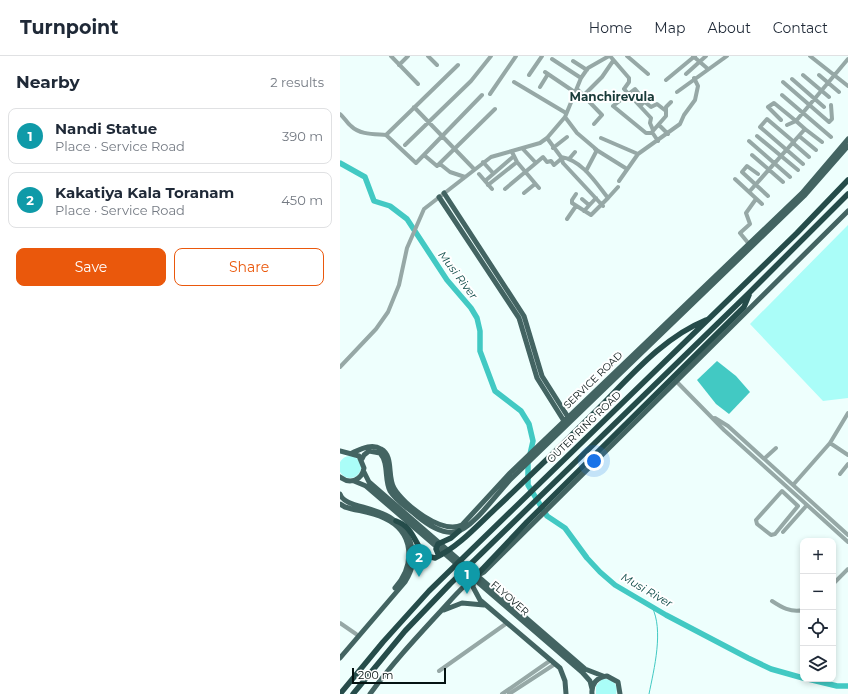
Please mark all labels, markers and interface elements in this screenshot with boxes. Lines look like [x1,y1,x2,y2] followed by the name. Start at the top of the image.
[20,16,119,39] text: Turnpoint
[589,19,632,37] text: Home
[654,19,685,37] text: Map
[707,19,751,37] text: About
[773,19,828,37] text: Contact
[16,72,80,92] text: Nearby
[270,74,324,90] text: 2 results
[569,89,655,104] district label: Manchirevula
[55,119,157,138] text: Nandi Statue
[27,128,33,144] text: 1
[282,128,323,144] text: 390 m
[55,138,185,154] text: Place · Service Road
[55,183,234,202] text: Kakatiya Kala Toranam
[26,192,34,208] text: 2
[281,192,323,208] text: 450 m
[55,202,185,218] text: Place · Service Road
[16,248,166,286] button: Save
[174,248,324,286] button: Share
[435,248,481,302] water label: Musi River
[561,348,625,412] street label: SERVICE ROAD
[544,388,624,466] street label: OUTER RING ROAD
[584,451,604,471] your location
[800,538,836,682] map controls
[800,538,836,574] button: +
[406,544,432,577] pin: 2
[454,561,480,594] pin: 1
[619,570,676,611] water label: Musi River
[800,574,836,610] button: −
[488,578,532,618] street label: FLYOVER
[800,610,836,646] button: locate
[800,646,836,682] button: layers
[352,666,446,685] scale bar
[358,668,393,682] text: 200 m

